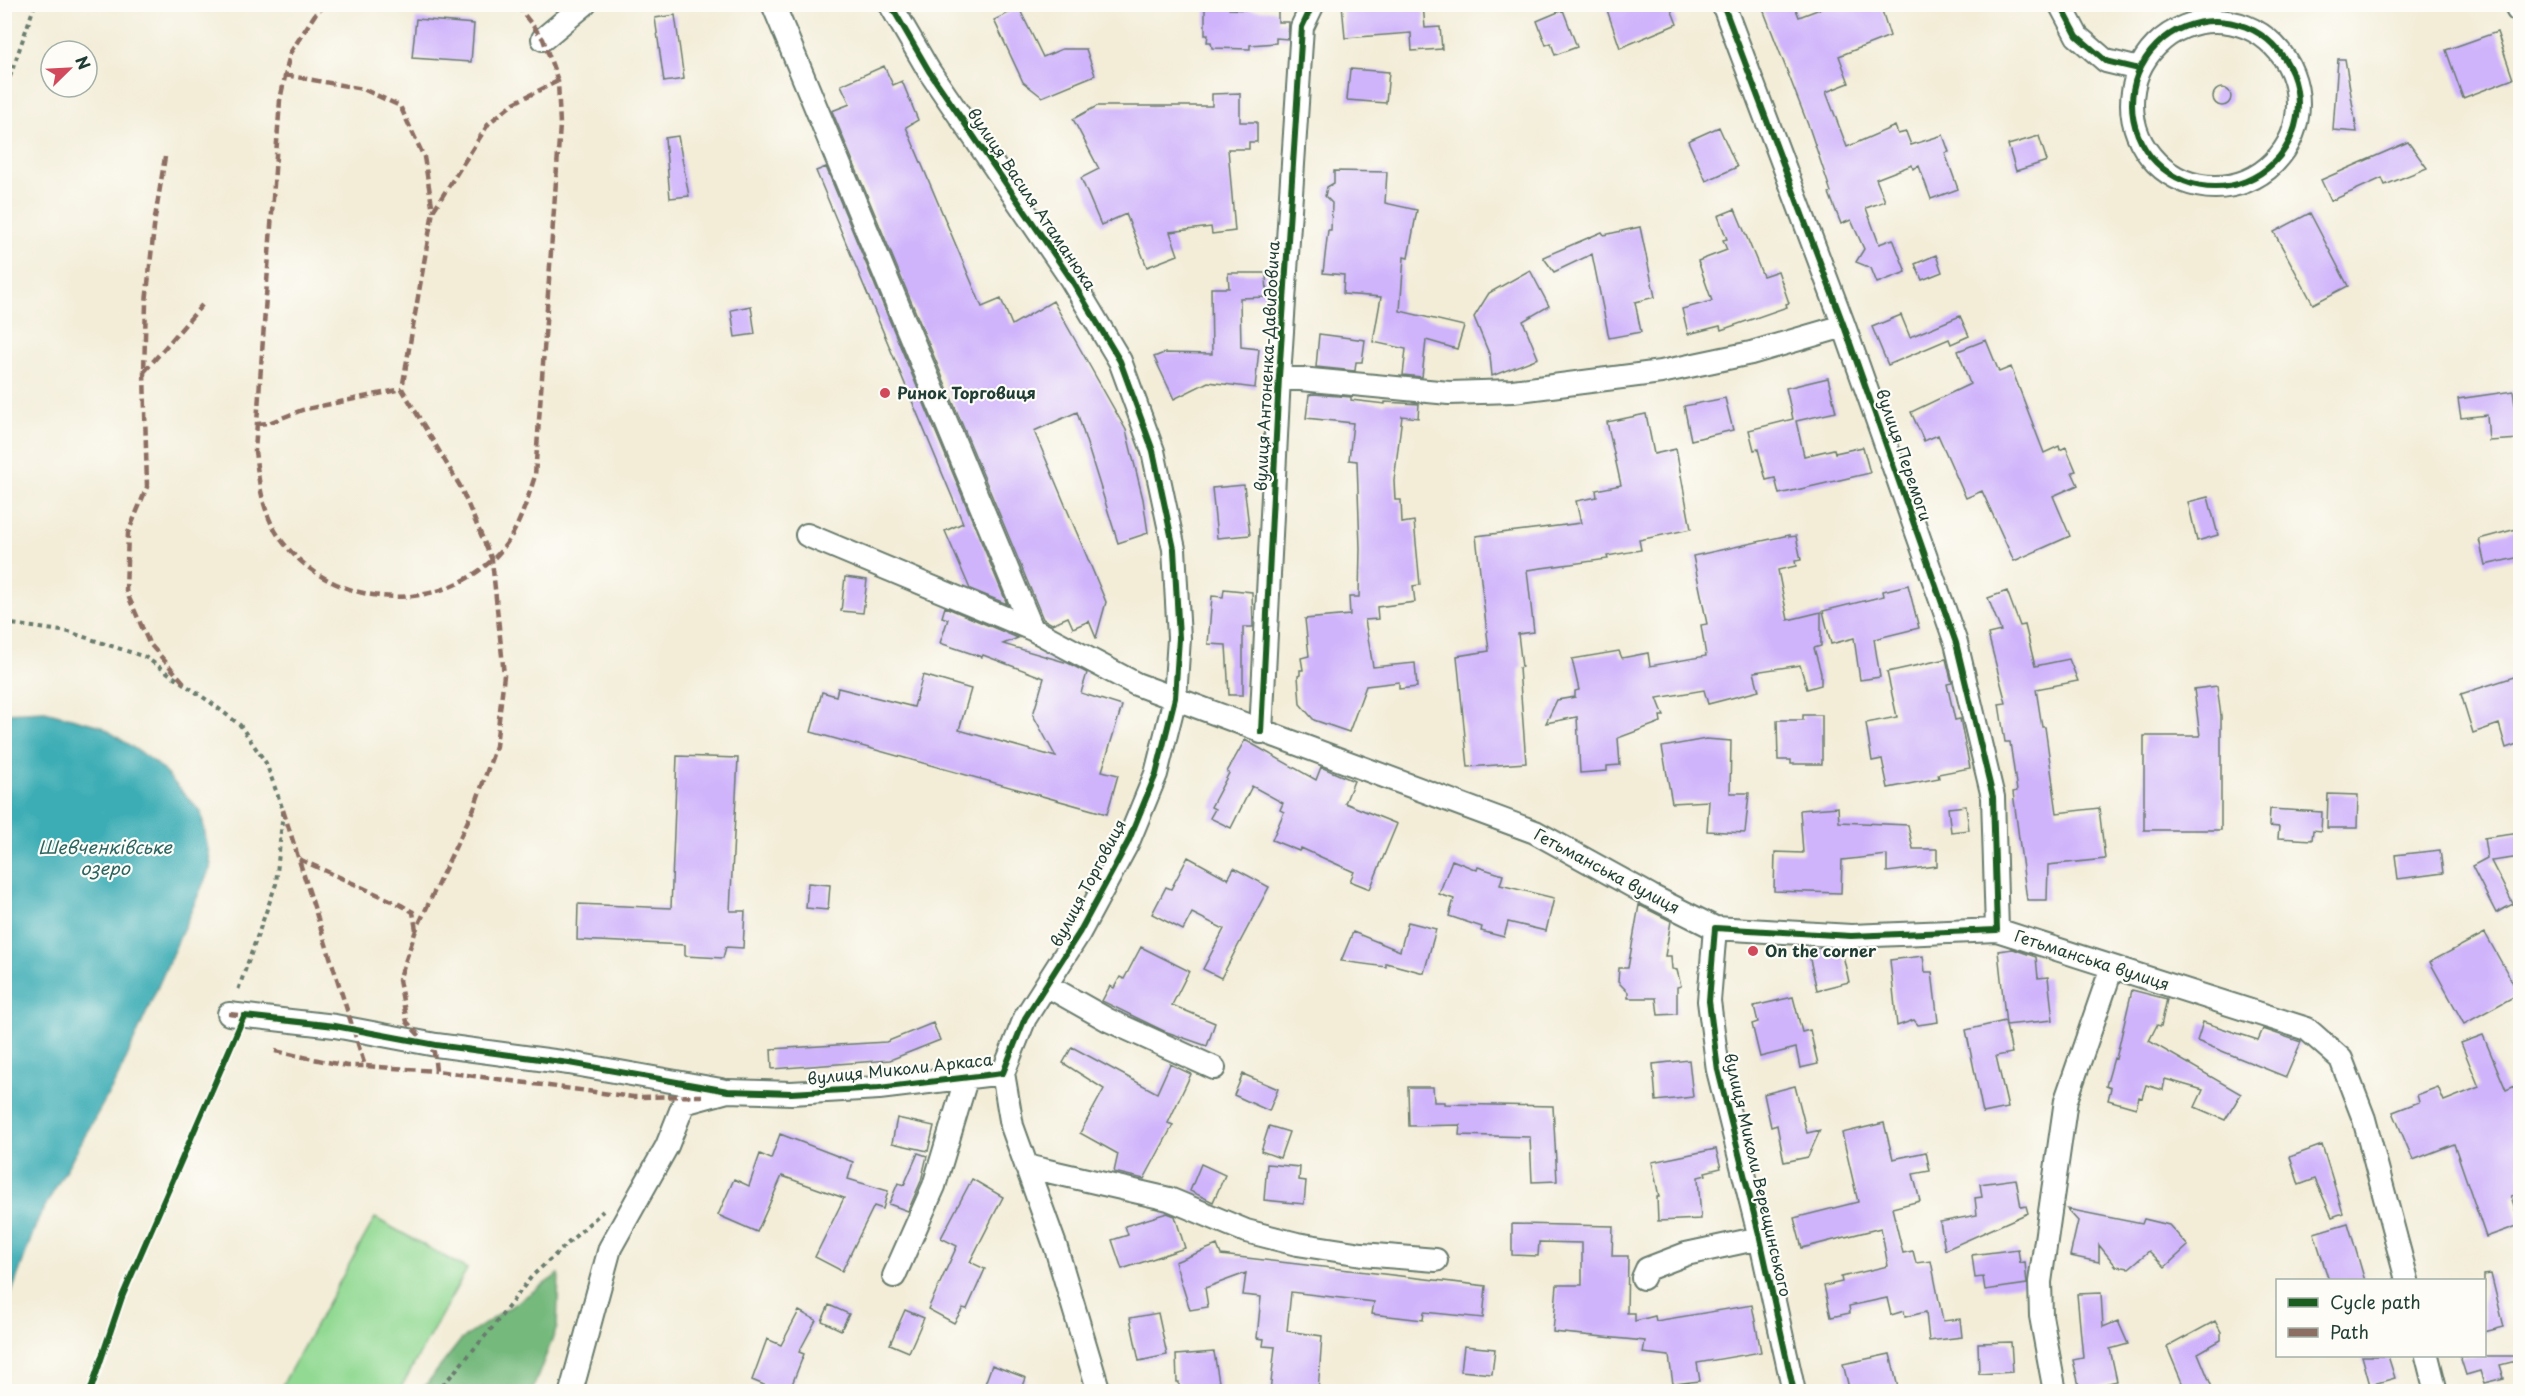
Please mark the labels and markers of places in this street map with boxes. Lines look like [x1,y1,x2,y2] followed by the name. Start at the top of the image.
[897,380,1036,404] place label: Ринок Торговиця
[878,386,892,400] marker: Ринок Торговиця
[1765,938,1877,962] place label: On the corner
[1746,944,1760,958] marker: On the corner

